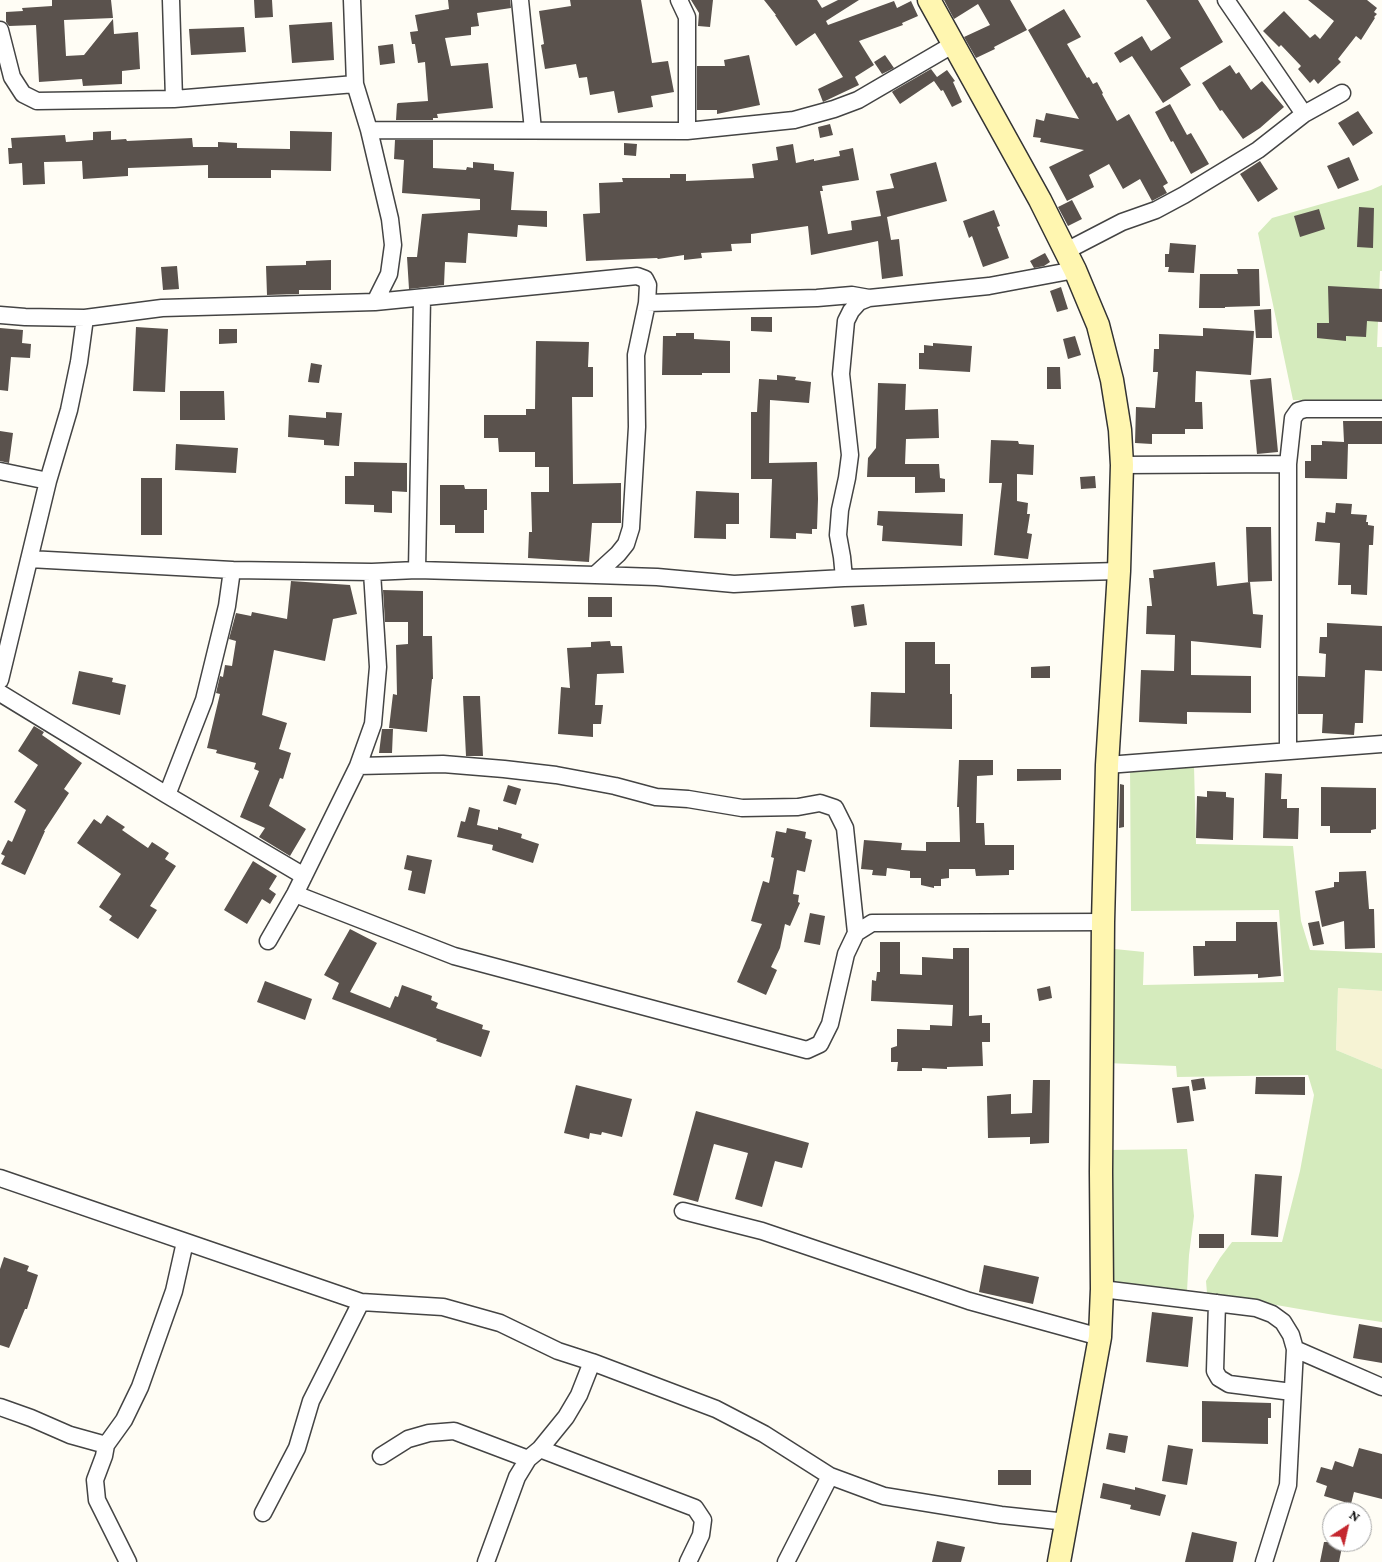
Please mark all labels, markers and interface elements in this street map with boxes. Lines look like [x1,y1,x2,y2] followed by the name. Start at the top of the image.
[1322,1502,1372,1552] north arrow
[1347,1506,1364,1525] text: N

